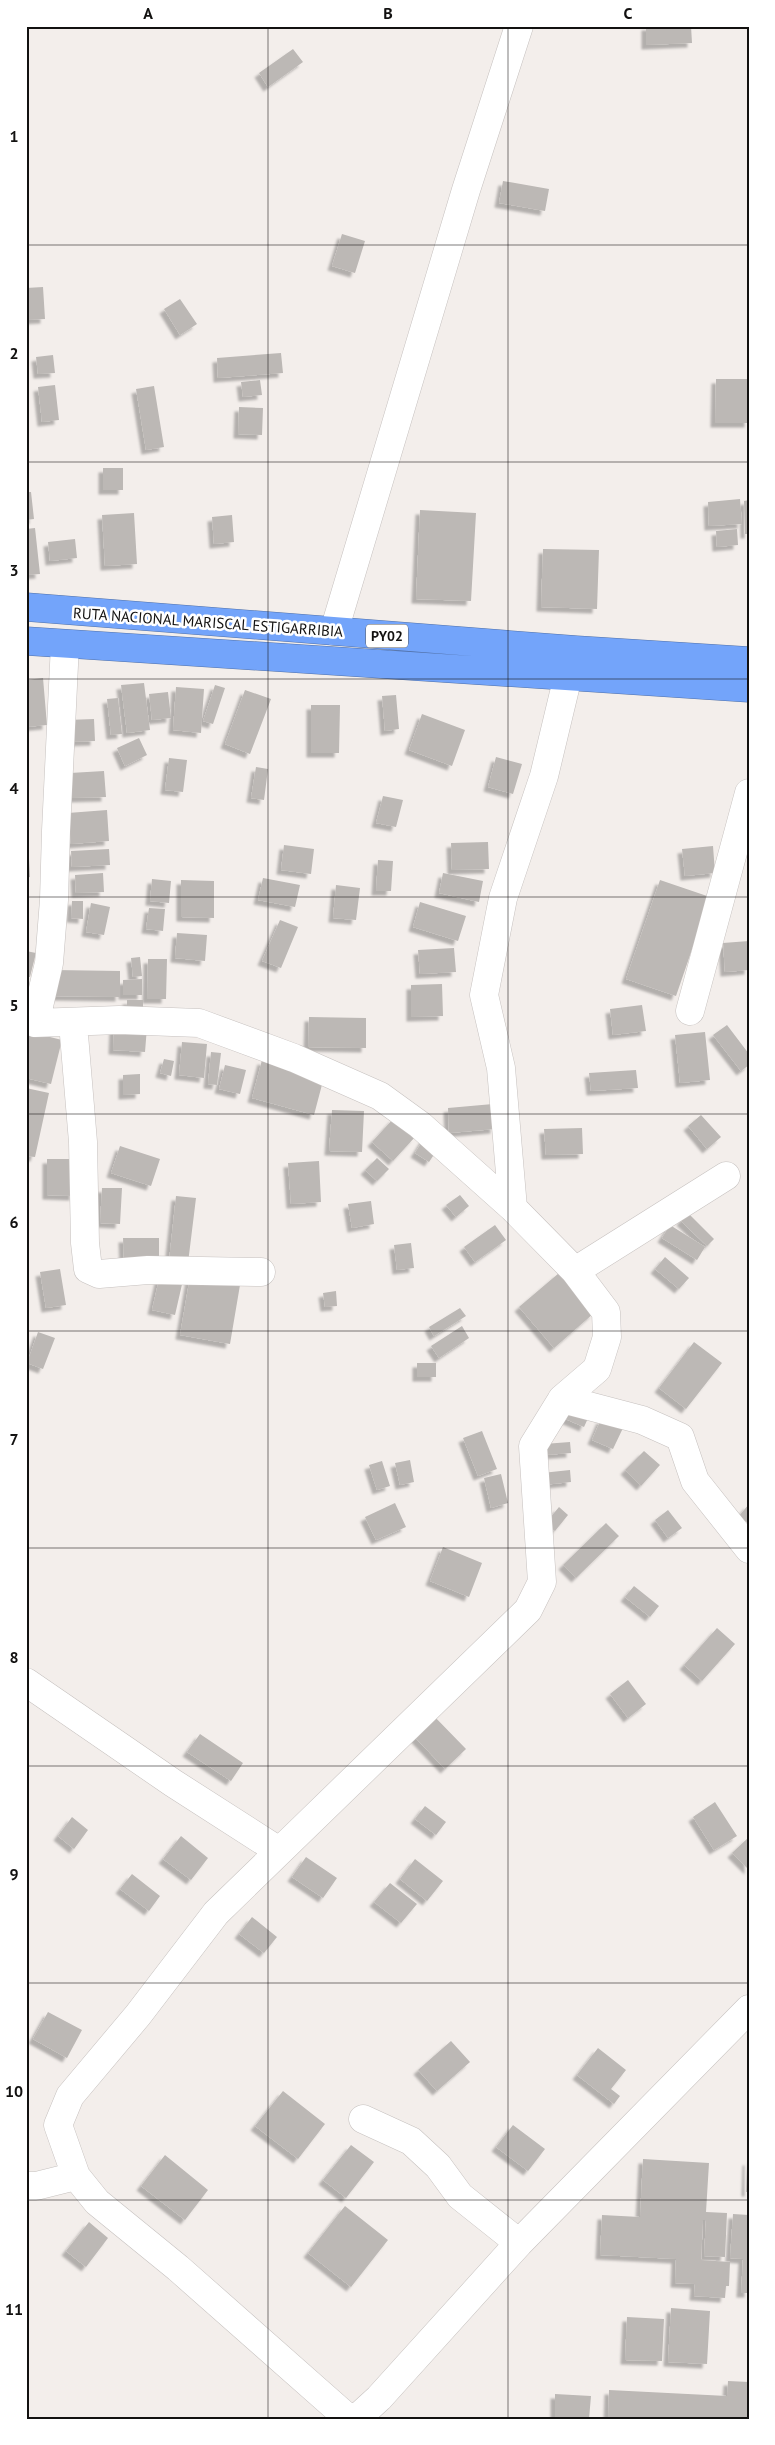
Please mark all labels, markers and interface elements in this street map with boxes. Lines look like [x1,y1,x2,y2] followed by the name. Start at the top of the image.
[143,3,153,23] text: A
[383,3,393,23] text: B
[624,3,633,23] text: C
[9,126,19,146] text: 1
[9,343,19,363] text: 2
[9,560,19,580] text: 3
[72,603,344,641] street label: RUTA NACIONAL MARISCAL ESTIGARRIBIA
[366,624,408,648] road number: PY02
[9,778,19,798] text: 4
[9,995,19,1015] text: 5
[9,1212,19,1232] text: 6
[9,1429,19,1449] text: 7
[9,1647,19,1667] text: 8
[9,1864,19,1884] text: 9
[5,2081,23,2101] text: 10
[5,2299,23,2319] text: 11

